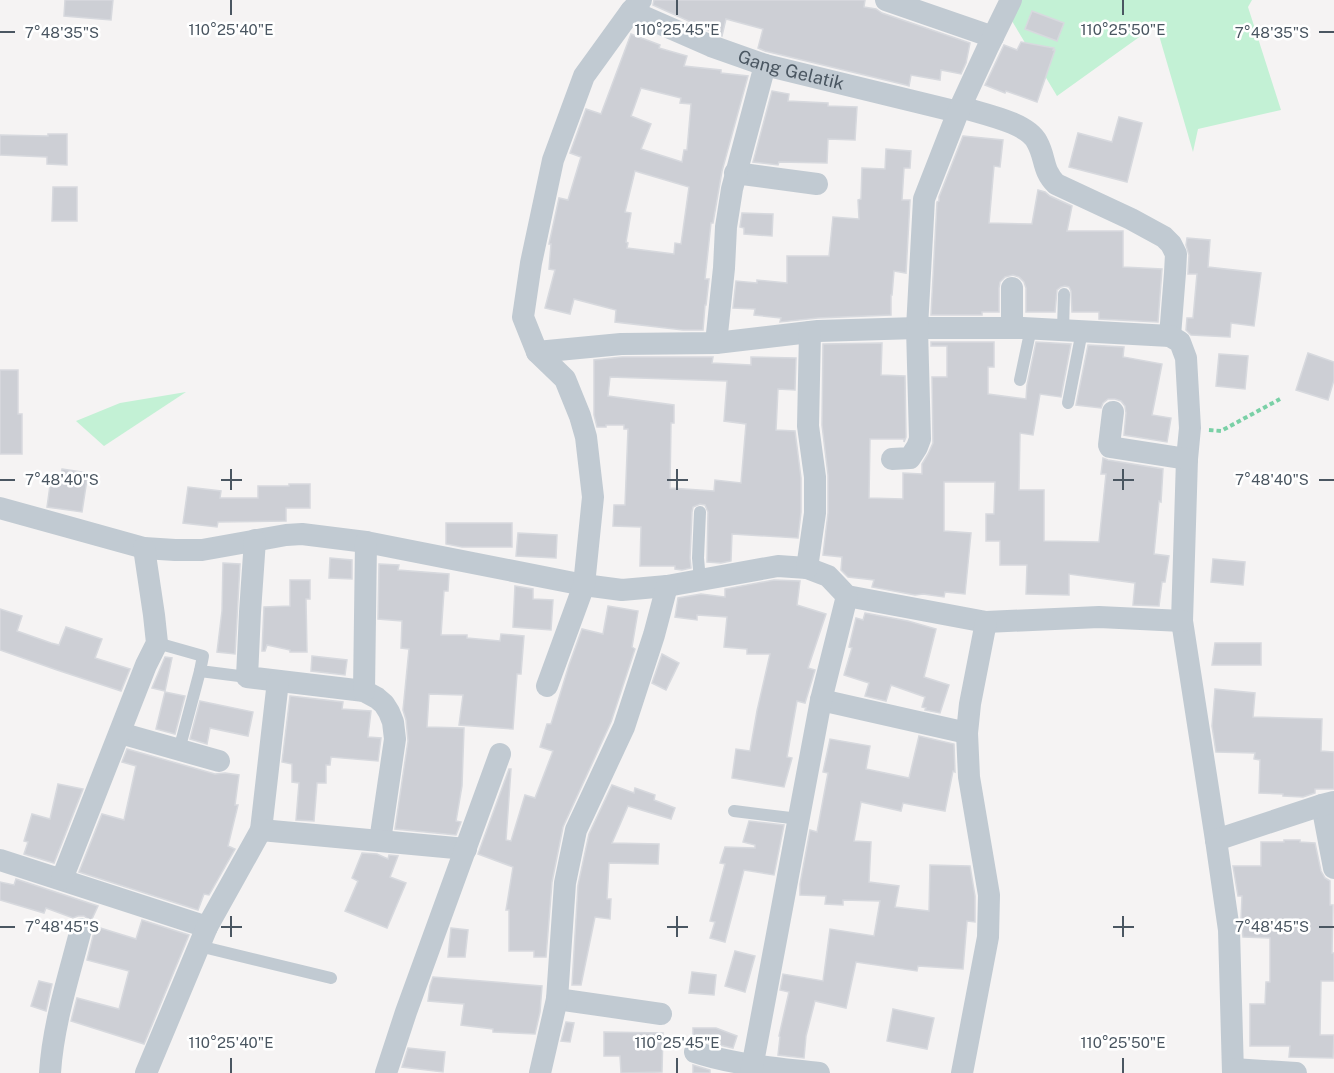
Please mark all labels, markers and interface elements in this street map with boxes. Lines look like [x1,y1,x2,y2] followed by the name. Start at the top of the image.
[189,21,273,38] text: 110°25'40"E
[634,21,720,38] text: 110°25'45"E
[1080,21,1166,38] text: 110°25'50"E
[25,24,99,41] text: 7°48'35"S
[1235,24,1309,41] text: 7°48'35"S
[735,45,846,94] street label: Gang Gelatik
[25,471,99,488] text: 7°48'40"S
[1235,471,1309,488] text: 7°48'40"S
[25,918,99,935] text: 7°48'45"S
[1235,918,1309,935] text: 7°48'45"S
[189,1034,273,1051] text: 110°25'40"E
[634,1034,720,1051] text: 110°25'45"E
[1080,1034,1166,1051] text: 110°25'50"E

